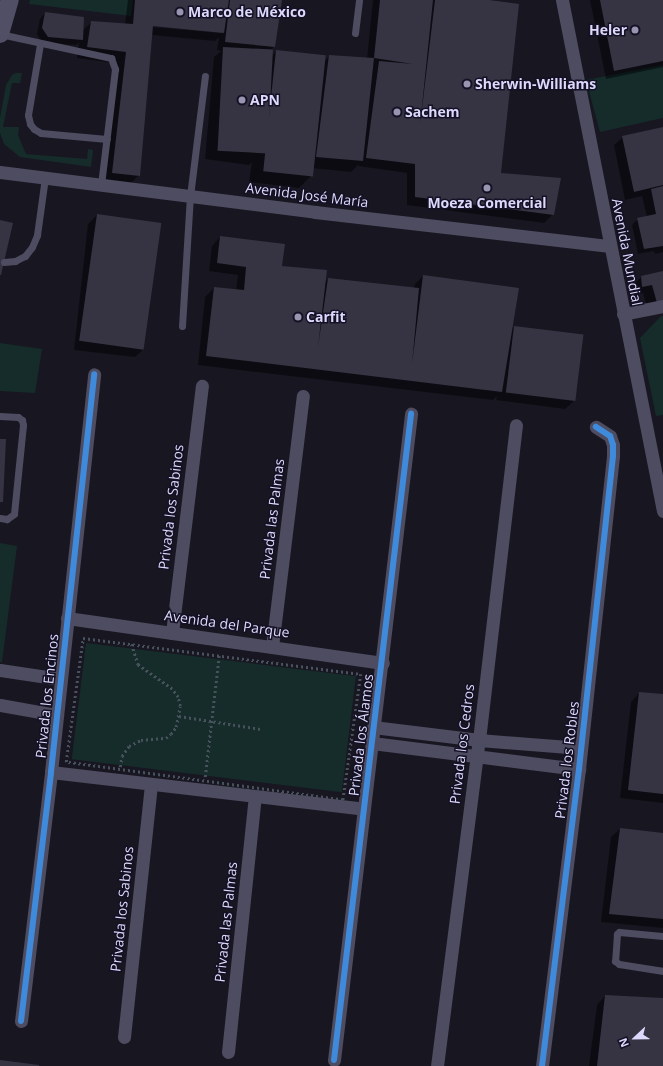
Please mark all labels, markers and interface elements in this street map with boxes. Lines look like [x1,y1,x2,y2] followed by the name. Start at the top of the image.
[188,4,306,20] place label: Marco de México
[175,7,185,17] marker: Marco de México
[589,22,627,38] place label: Heler
[630,25,640,35] marker: Heler
[475,76,596,92] place label: Sherwin-Williams
[462,79,472,89] marker: Sherwin-Williams
[250,92,280,108] place label: APN
[237,95,247,105] marker: APN
[405,104,460,120] place label: Sachem
[392,107,402,117] marker: Sachem
[245,179,369,211] street label: Avenida José María
[482,183,492,193] marker: Moeza Comercial
[427,195,547,211] place label: Moeza Comercial
[608,197,646,307] street label: Avenida Mundial
[306,309,345,325] place label: Carfit
[293,312,303,322] marker: Carfit
[155,443,187,571] street label: Privada los Sabinos
[256,458,288,580] street label: Privada las Palmas
[163,607,291,641] street label: Avenida del Parque
[32,633,62,759] street label: Privada los Encinos
[345,673,377,797] street label: Privada los Álamos
[446,683,478,805] street label: Privada los Cedros
[551,700,583,820] street label: Privada los Robles
[107,846,137,972] street label: Privada los Sabinos
[211,861,241,983] street label: Privada las Palmas
[615,1018,655,1058] north arrow
[615,1036,632,1050] text: N

